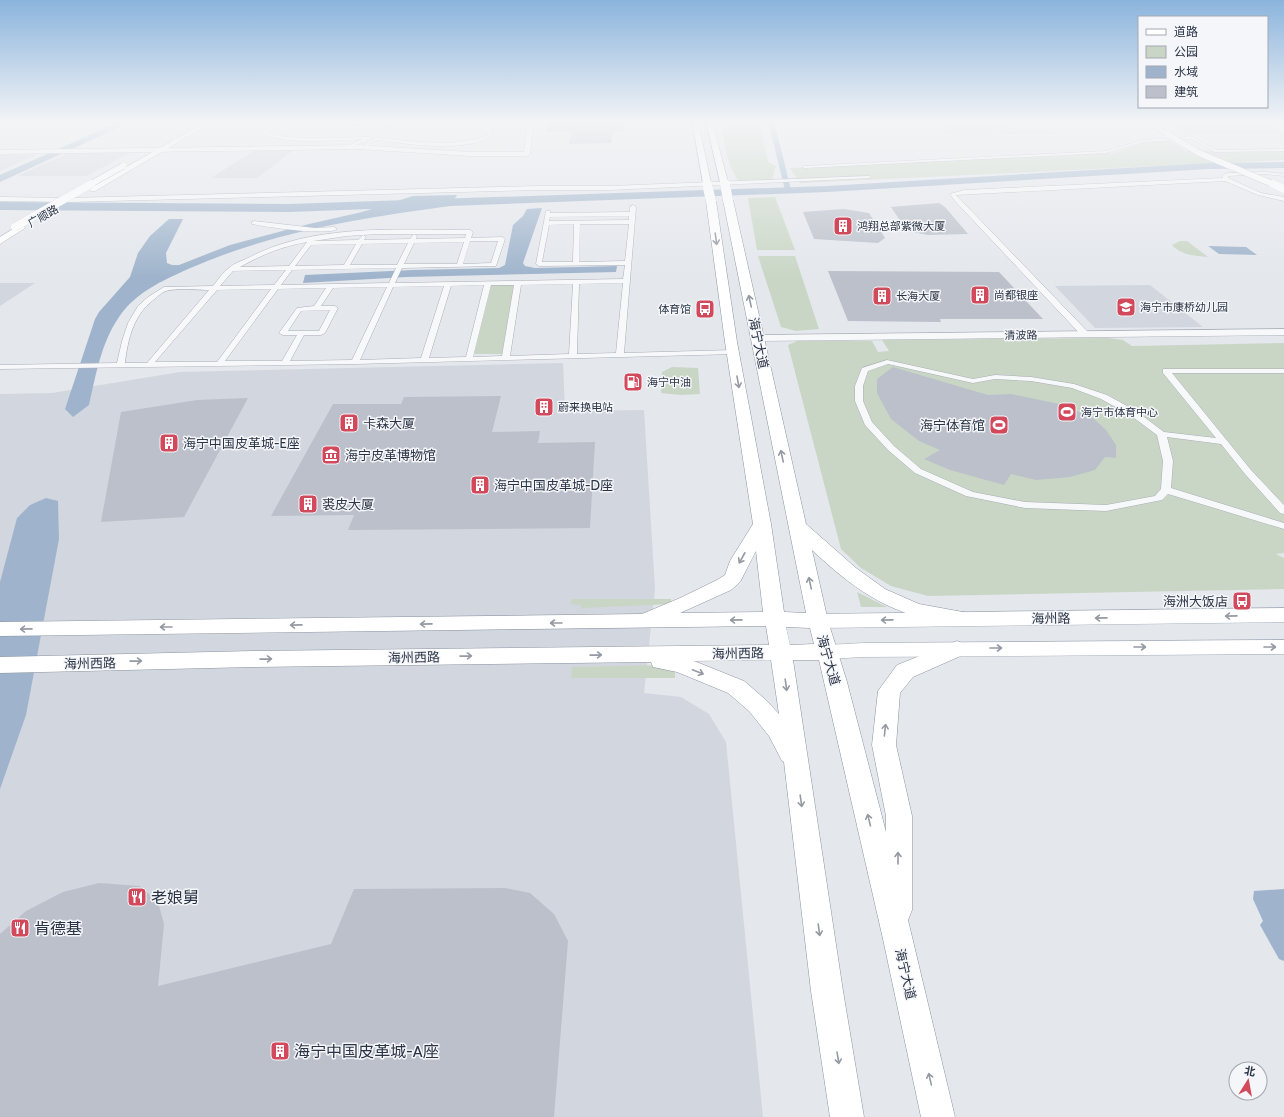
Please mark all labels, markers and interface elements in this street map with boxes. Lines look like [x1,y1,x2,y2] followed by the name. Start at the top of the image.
[1138,16,1268,108] legend
[1174,24,1198,39] text: 道路
[1174,44,1198,59] text: 公园
[1174,64,1198,79] text: 水域
[1174,84,1198,99] text: 建筑
[25,202,61,230] street label: 广顺路
[832,215,854,237] building icon: 鸿翔总部紫微大厦
[857,219,945,233] place label: 鸿翔总部紫微大厦
[712,232,720,245] one-way arrow
[969,284,991,306] building icon: 尚都银座
[871,285,893,307] building icon: 长海大厦
[994,288,1038,302] place label: 尚都银座
[896,289,940,303] place label: 长海大厦
[745,295,753,308] one-way arrow
[1115,296,1137,318] school or university icon: 海宁市康桥幼儿园
[694,298,716,320] bus stop icon: 体育馆
[1140,300,1228,314] place label: 海宁市康桥幼儿园
[658,302,691,316] place label: 体育馆
[746,316,772,370] street label: 海宁大道
[1004,328,1038,342] street label: 清波路
[622,371,644,393] fuel station icon: 海宁中油
[647,375,691,389] place label: 海宁中油
[734,375,742,388] one-way arrow
[533,396,555,418] building icon: 蔚来换电站
[558,400,613,414] place label: 蔚来换电站
[1056,401,1078,423] sports icon: 海宁市体育中心
[1081,405,1158,419] place label: 海宁市体育中心
[338,412,360,434] building icon: 卡森大厦
[988,414,1010,436] sports icon: 海宁体育馆
[363,415,415,431] place label: 卡森大厦
[920,417,985,433] place label: 海宁体育馆
[158,432,180,454] building icon: 海宁中国皮革城-E座
[183,435,300,451] place label: 海宁中国皮革城-E座
[320,444,342,466] museum icon: 海宁皮革博物馆
[345,447,436,463] place label: 海宁皮革博物馆
[778,449,786,462] one-way arrow
[469,474,491,496] building icon: 海宁中国皮革城-D座
[494,477,613,493] place label: 海宁中国皮革城-D座
[297,493,319,515] building icon: 裘皮大厦
[322,496,374,512] place label: 裘皮大厦
[738,552,746,564] one-way arrow
[805,577,813,590] one-way arrow
[1231,590,1253,612] bus stop icon: 海洲大饭店
[1163,593,1228,609] place label: 海洲大饭店
[1031,610,1071,626] street label: 海州路
[1225,612,1238,620] one-way arrow
[1095,614,1108,621] one-way arrow
[730,616,743,624] one-way arrow
[881,616,894,624] one-way arrow
[550,619,563,627] one-way arrow
[420,620,433,628] one-way arrow
[290,622,303,629] one-way arrow
[160,623,173,631] one-way arrow
[20,625,33,632] one-way arrow
[814,633,844,687] street label: 海宁大道
[1133,643,1146,651] one-way arrow
[1263,643,1276,651] one-way arrow
[989,644,1002,652] one-way arrow
[712,645,764,661] street label: 海州西路
[388,649,440,665] street label: 海州西路
[589,651,602,659] one-way arrow
[459,652,472,660] one-way arrow
[64,655,116,671] street label: 海州西路
[259,655,272,662] one-way arrow
[129,658,142,665] one-way arrow
[691,668,703,676] one-way arrow
[782,678,790,691] one-way arrow
[881,724,889,737] one-way arrow
[797,794,805,807] one-way arrow
[865,813,872,826] one-way arrow
[895,852,902,865] one-way arrow
[126,886,148,908] restaurant icon: 老娘舅
[151,888,199,907] place label: 老娘舅
[9,917,31,939] restaurant icon: 肯德基
[34,919,82,938] place label: 肯德基
[815,923,823,936] one-way arrow
[892,947,920,1001] street label: 海宁大道
[269,1040,291,1062] building icon: 海宁中国皮革城-A座
[294,1042,439,1061] place label: 海宁中国皮革城-A座
[834,1051,842,1064] one-way arrow
[1228,1061,1268,1101] north arrow
[1243,1063,1257,1079] text: 北
[925,1073,933,1086] one-way arrow

